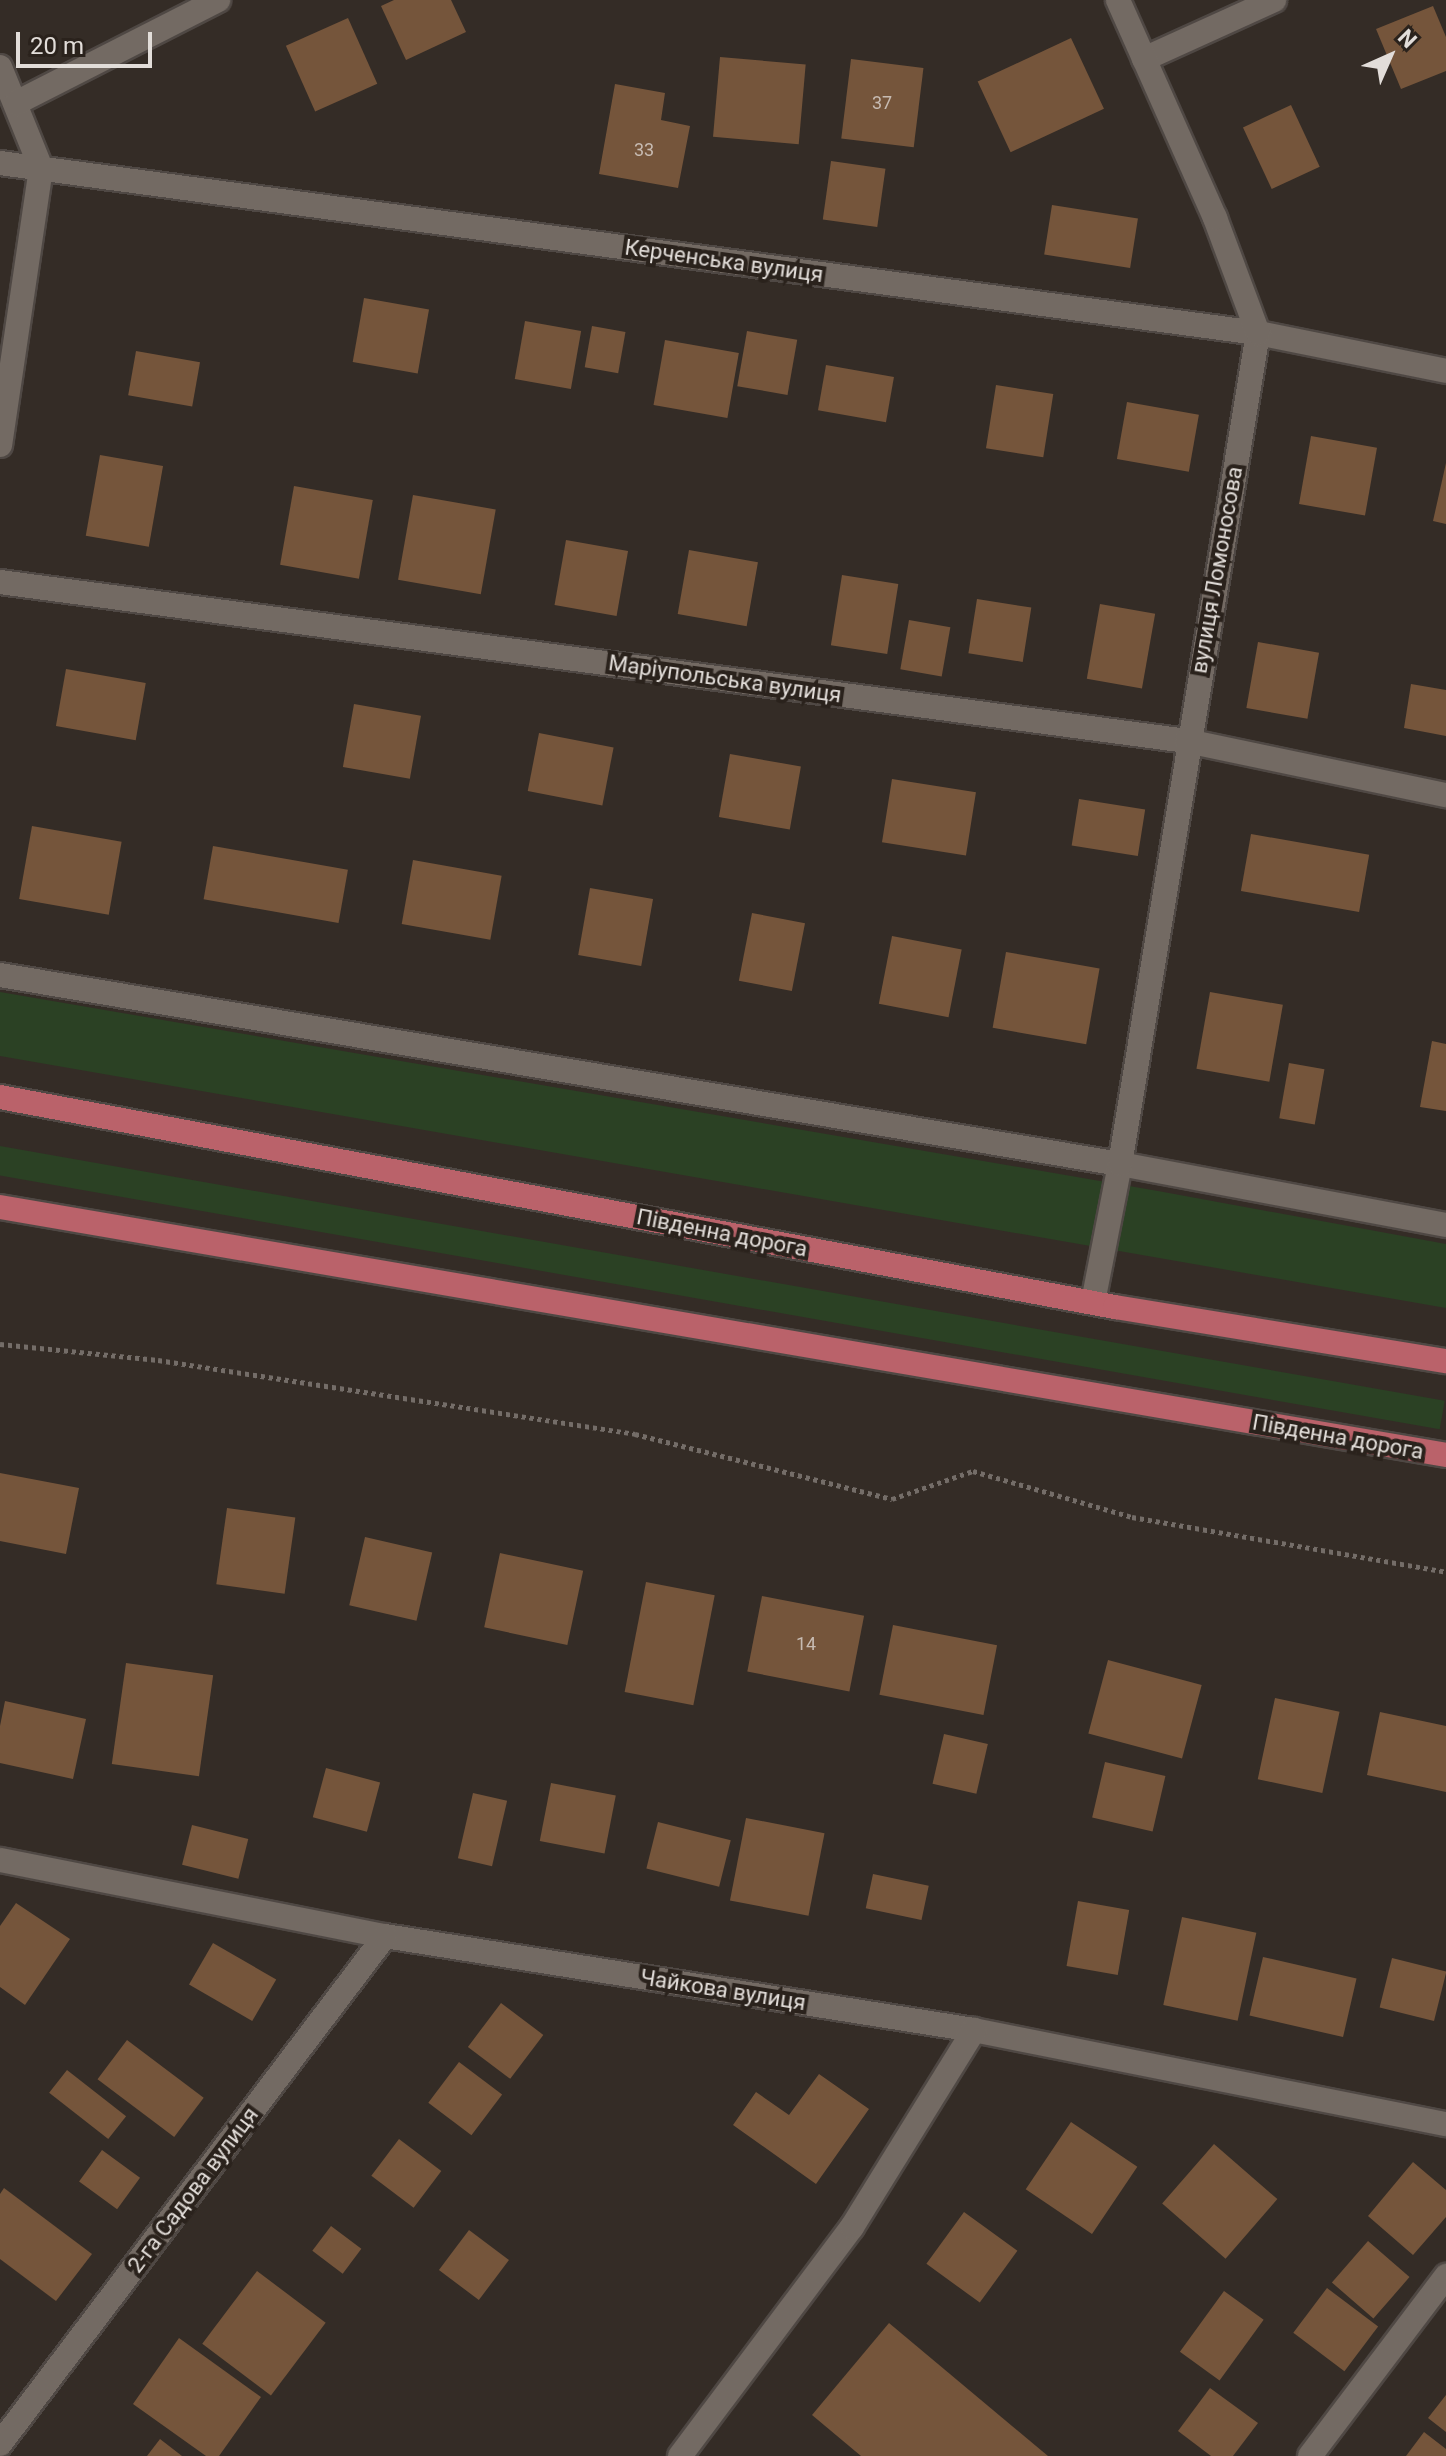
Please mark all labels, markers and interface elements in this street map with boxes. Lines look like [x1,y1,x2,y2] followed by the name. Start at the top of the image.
[20,16,156,66] scale bar
[1350,16,1430,96] north arrow
[1393,24,1422,53] text: N
[30,32,84,60] text: 20 m
[872,92,892,114] house number: 37
[634,139,654,161] house number: 33
[623,234,825,288] street label: Керченська вулиця
[1186,465,1248,675] street label: вулиця Ломоносова
[607,650,843,708] street label: Маріупольська вулиця
[634,1204,810,1262] street label: Південна дорога
[1250,1409,1426,1465] street label: Південна дорога
[796,1633,816,1655] house number: 14
[638,1964,808,2016] street label: Чайкова вулиця
[122,2102,264,2278] street label: 2-га Садова вулиця

